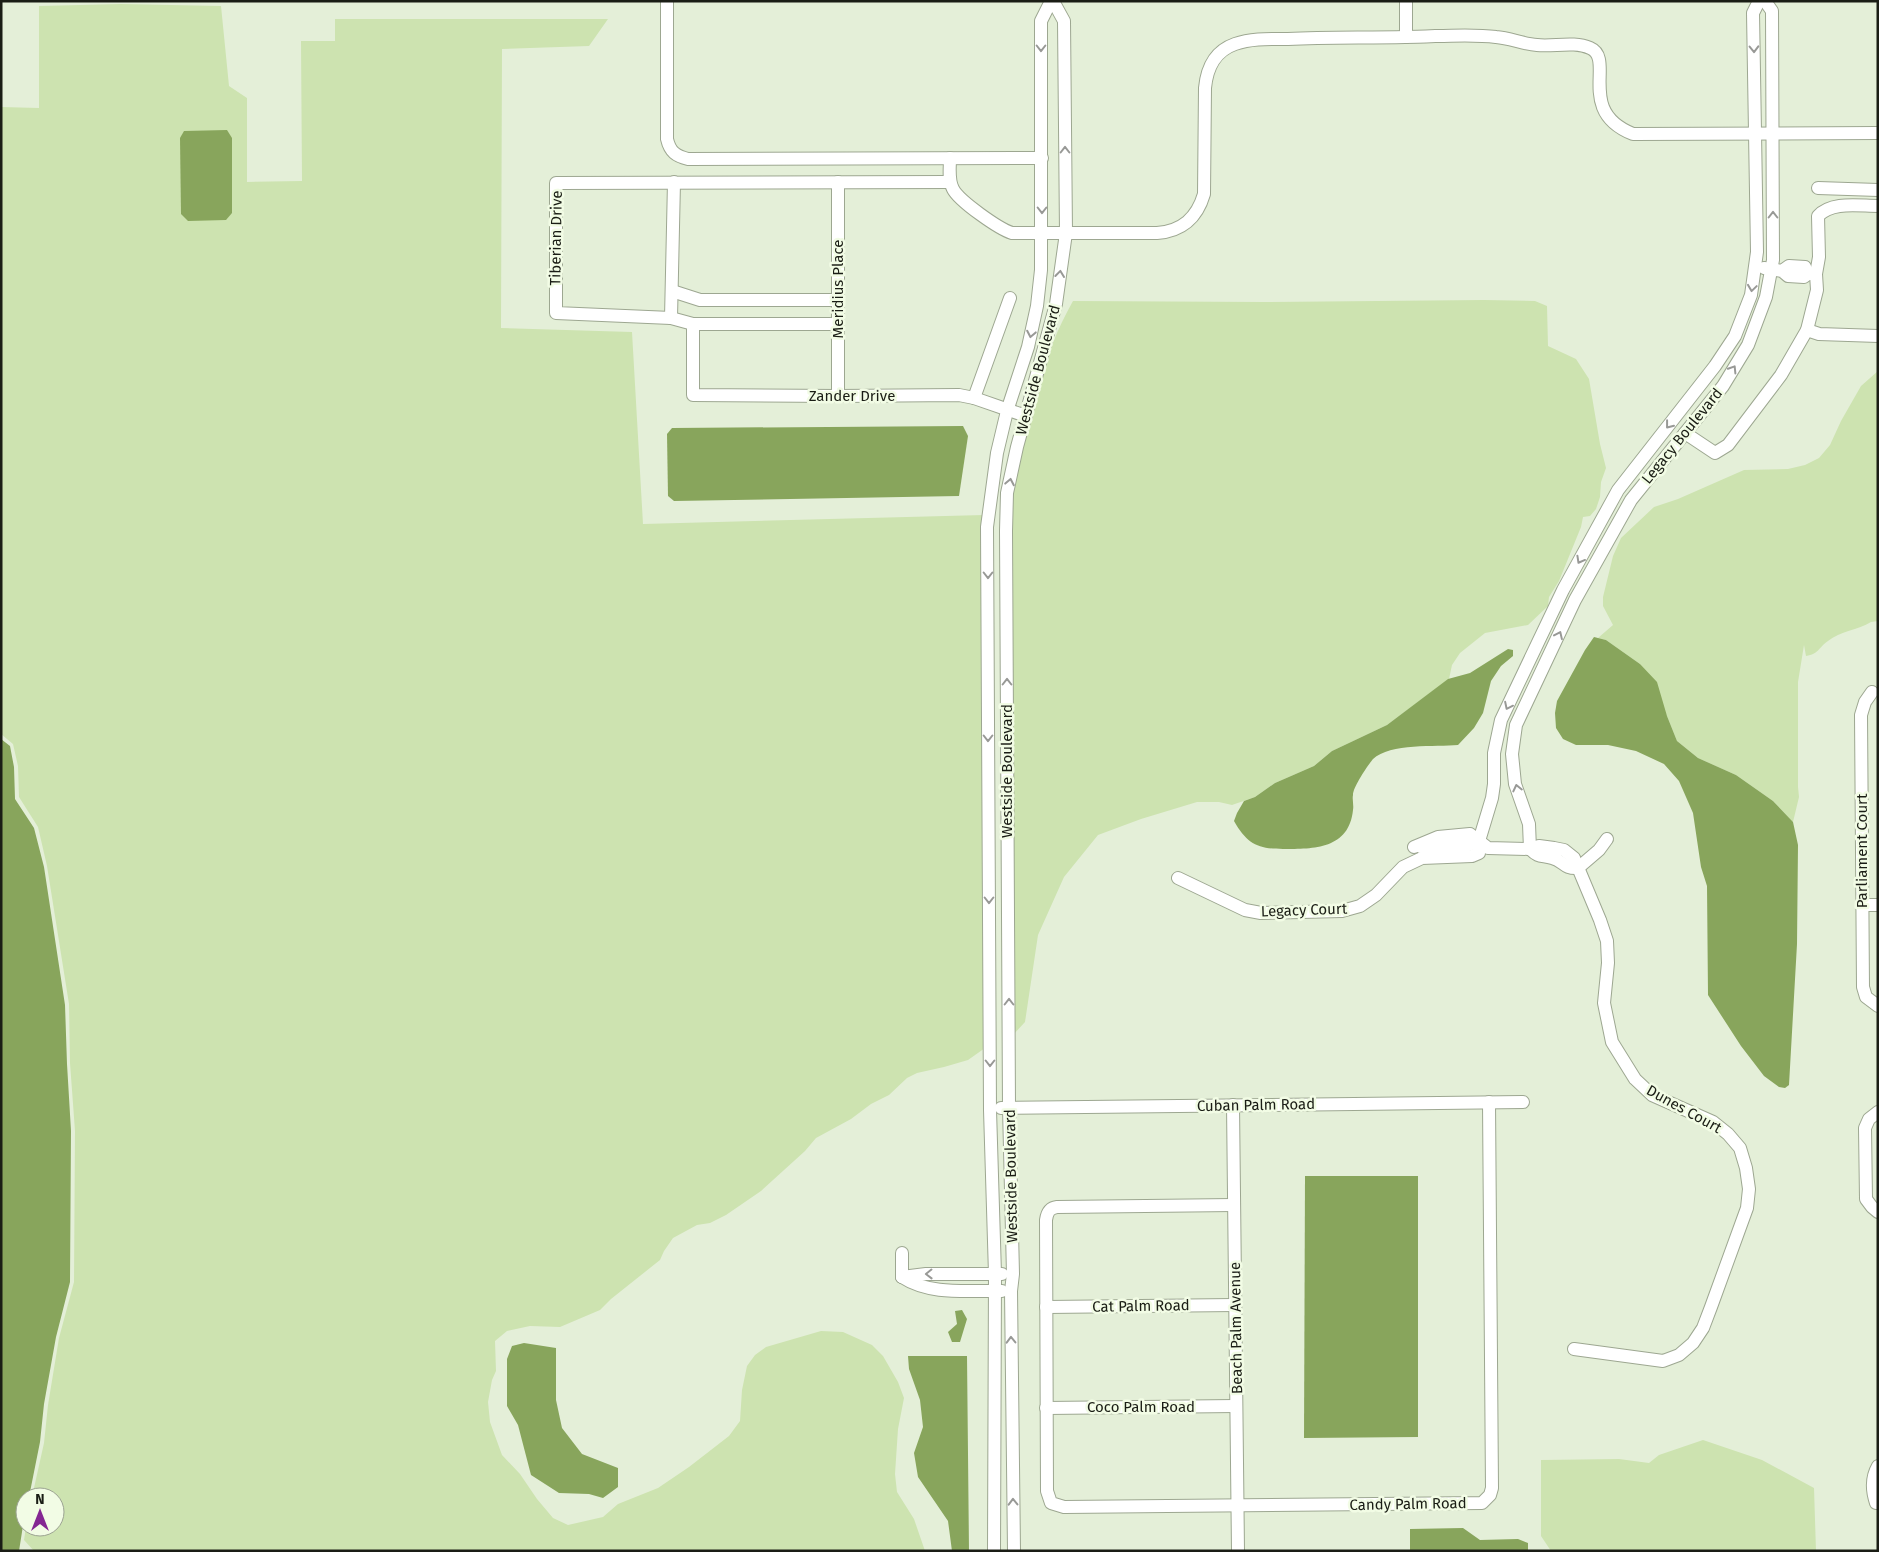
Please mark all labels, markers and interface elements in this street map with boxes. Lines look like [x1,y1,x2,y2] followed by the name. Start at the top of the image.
[1036,44,1046,52] one-way arrow
[1749,45,1759,53] one-way arrow
[1060,145,1070,153] one-way arrow
[546,190,566,286] street label: Tiberian Drive
[1037,206,1047,214] one-way arrow
[1768,210,1778,218] one-way arrow
[829,240,847,338] street label: Meridius Place
[1054,269,1065,277] one-way arrow
[1747,284,1758,292] one-way arrow
[1012,303,1064,437] street label: Westside Boulevard
[1026,330,1037,339] one-way arrow
[1727,365,1737,374] one-way arrow
[1638,384,1726,488] street label: Legacy Boulevard
[809,387,895,405] street label: Zander Drive
[1666,419,1674,428] one-way arrow
[1004,478,1014,487] one-way arrow
[1576,555,1586,564] one-way arrow
[982,572,993,580] one-way arrow
[1552,632,1562,641] one-way arrow
[1001,678,1012,686] one-way arrow
[1503,701,1514,710] one-way arrow
[998,704,1016,838] street label: Westside Boulevard
[983,734,993,742] one-way arrow
[1512,783,1523,792] one-way arrow
[1853,793,1871,908] street label: Parliament Court
[984,897,994,905] one-way arrow
[1261,899,1348,920] street label: Legacy Court
[1004,998,1014,1006] one-way arrow
[985,1060,995,1067] one-way arrow
[1643,1081,1725,1137] street label: Dunes Court
[1197,1095,1315,1115] street label: Cuban Palm Road
[1001,1109,1021,1243] street label: Westside Boulevard
[1226,1262,1246,1394] street label: Beach Palm Avenue
[925,1269,933,1279] one-way arrow
[1092,1296,1190,1316] street label: Cat Palm Road
[1006,1335,1016,1343] one-way arrow
[1087,1398,1195,1416] street label: Coco Palm Road
[15,1487,65,1537] north arrow
[35,1491,45,1508] text: N
[1349,1494,1467,1514] street label: Candy Palm Road
[1008,1498,1018,1506] one-way arrow

